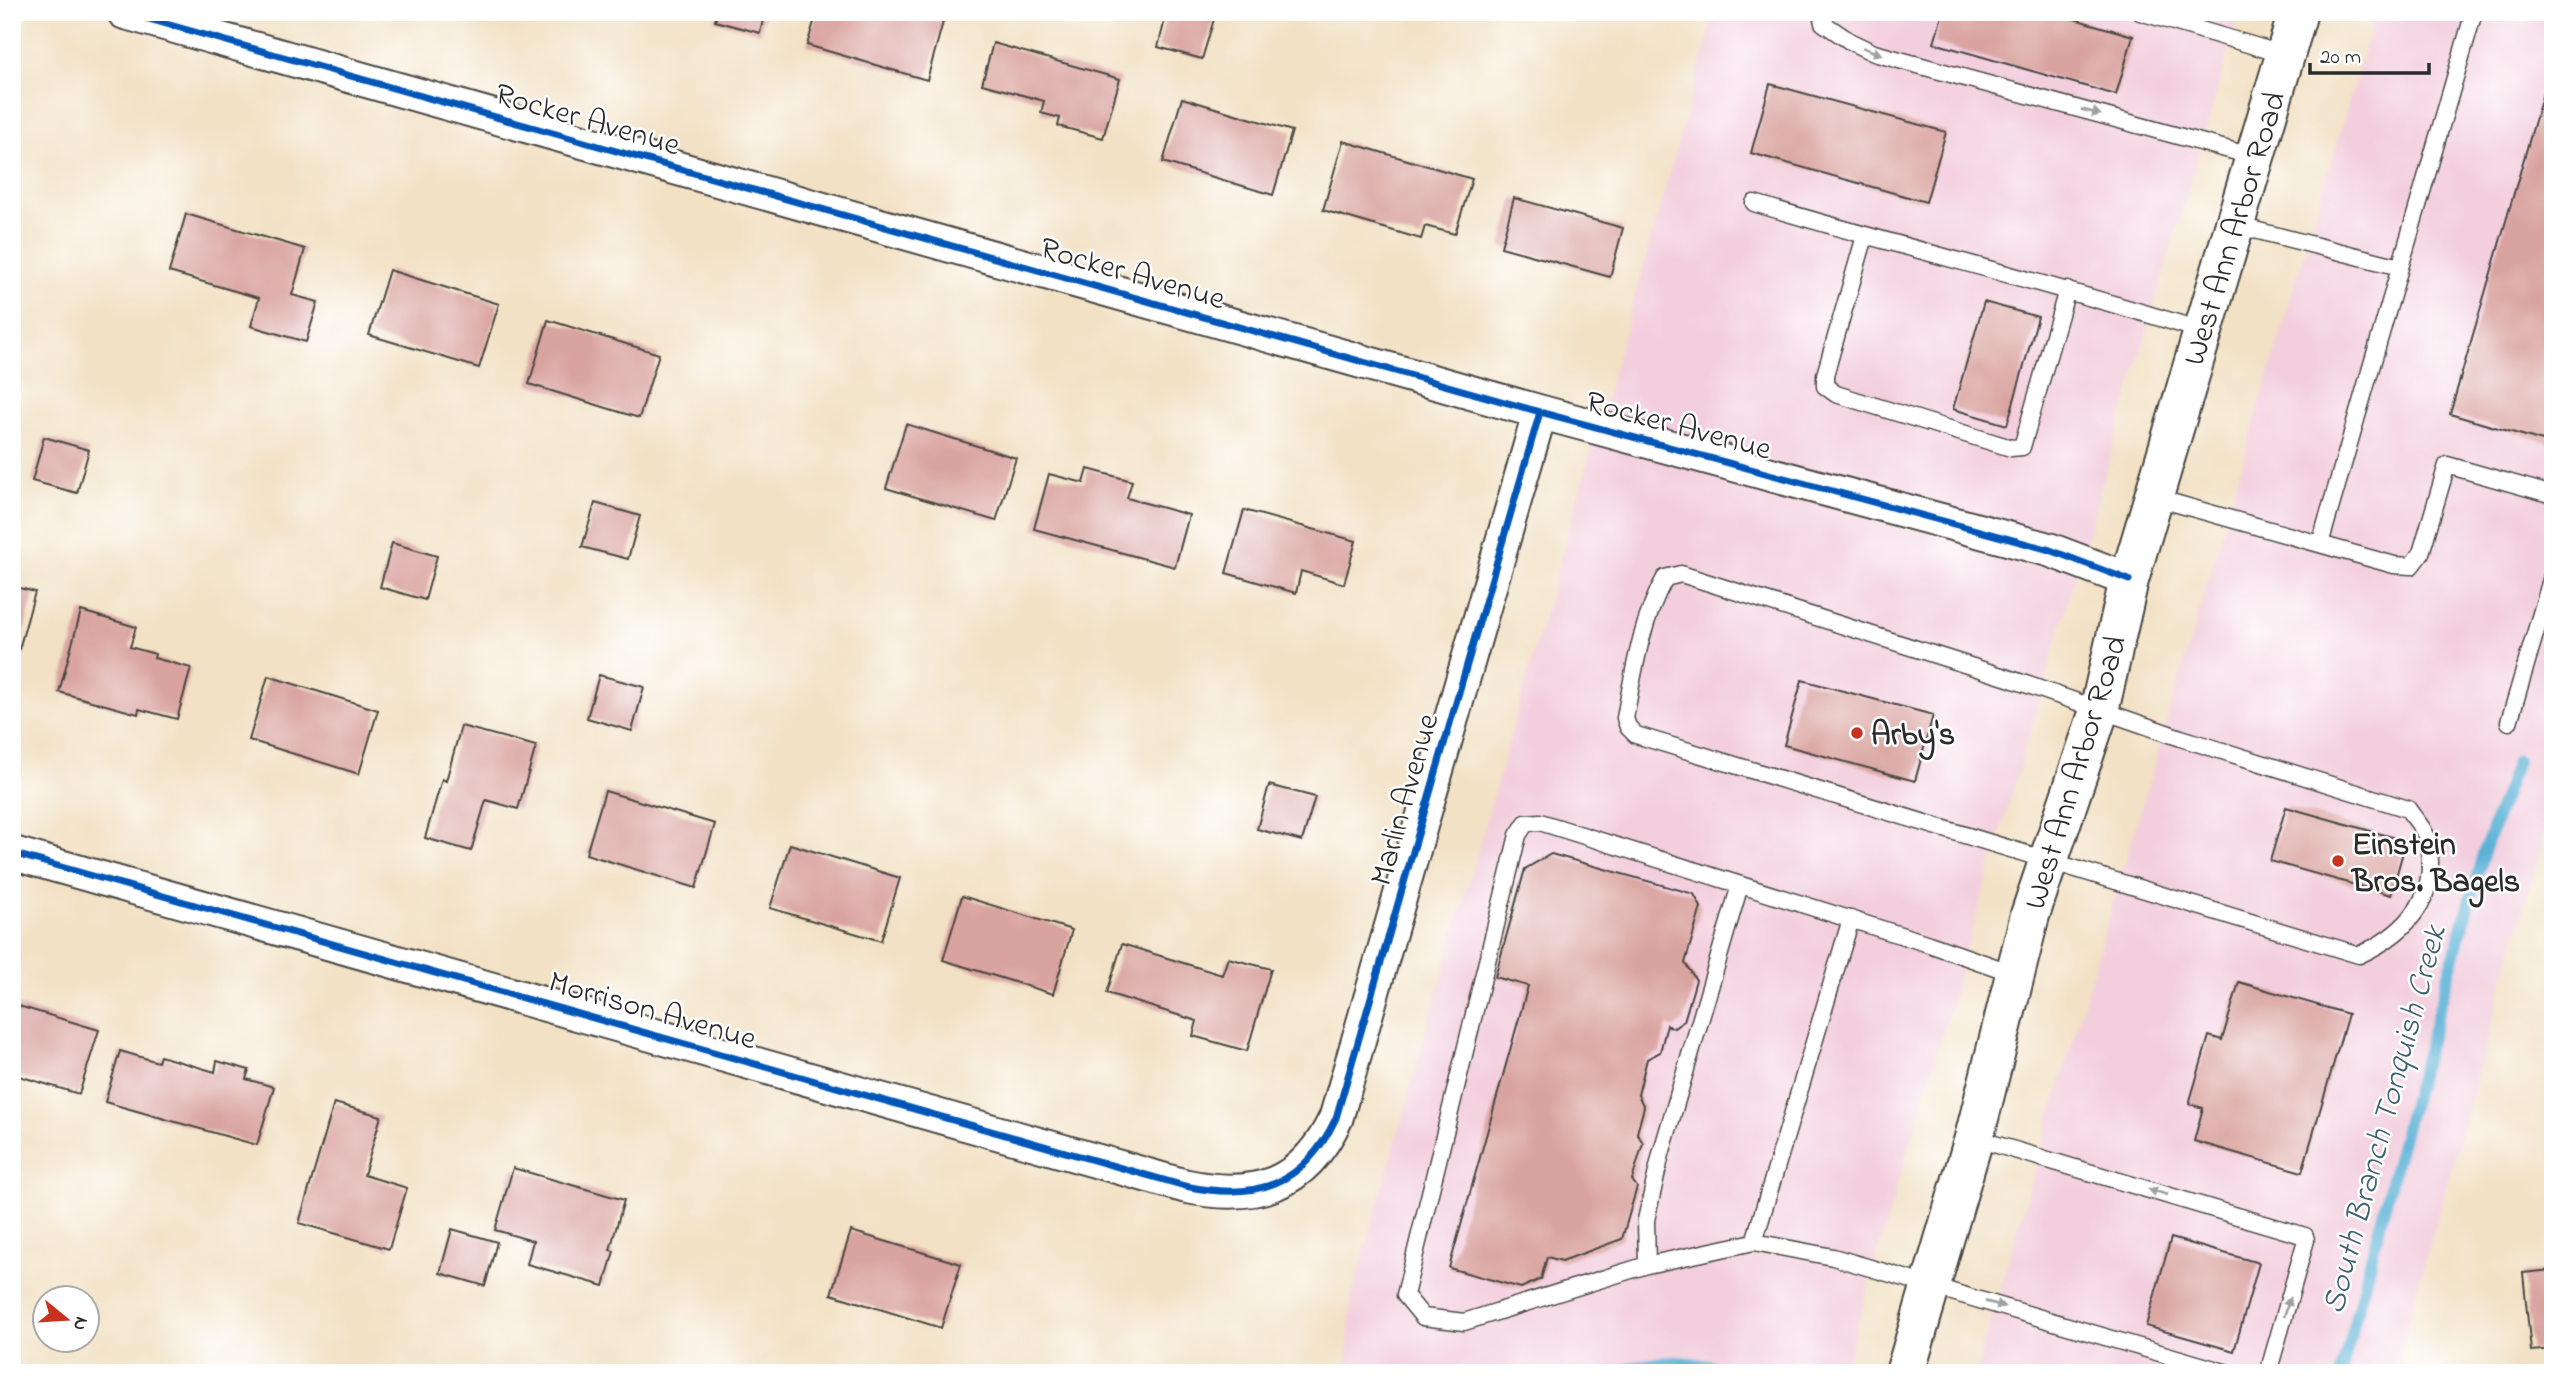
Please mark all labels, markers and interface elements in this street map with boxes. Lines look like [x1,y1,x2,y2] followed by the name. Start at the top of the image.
[2310,32,2428,76] scale bar
[2320,43,2361,73] text: 20 m
[1862,46,1883,57] one-way arrow
[489,73,686,170] street label: Rocker Avenue
[2172,86,2300,372] street label: West Ann Arbor Road
[2081,107,2103,118] one-way arrow
[1034,227,1231,324] street label: Rocker Avenue
[1580,380,1777,475] street label: Rocker Avenue
[2013,630,2141,916] street label: West Ann Arbor Road
[1359,708,1454,892] street label: Marlin Avenue
[1871,713,1955,761] place label: Arby's
[1849,725,1865,741] marker: Arby's
[2350,823,2520,908] place label: Einstein Bros. Bagels
[2330,853,2346,869] marker: Einstein Bros. Bagels
[2311,919,2461,1319] water label: South Branch Tonquish Creek
[543,960,762,1065] street label: Morrison Avenue
[2147,1187,2168,1197] one-way arrow
[32,1284,102,1354] north arrow
[2282,1296,2293,1318] one-way arrow
[1984,1299,2006,1310] one-way arrow
[65,1313,95,1334] text: N

